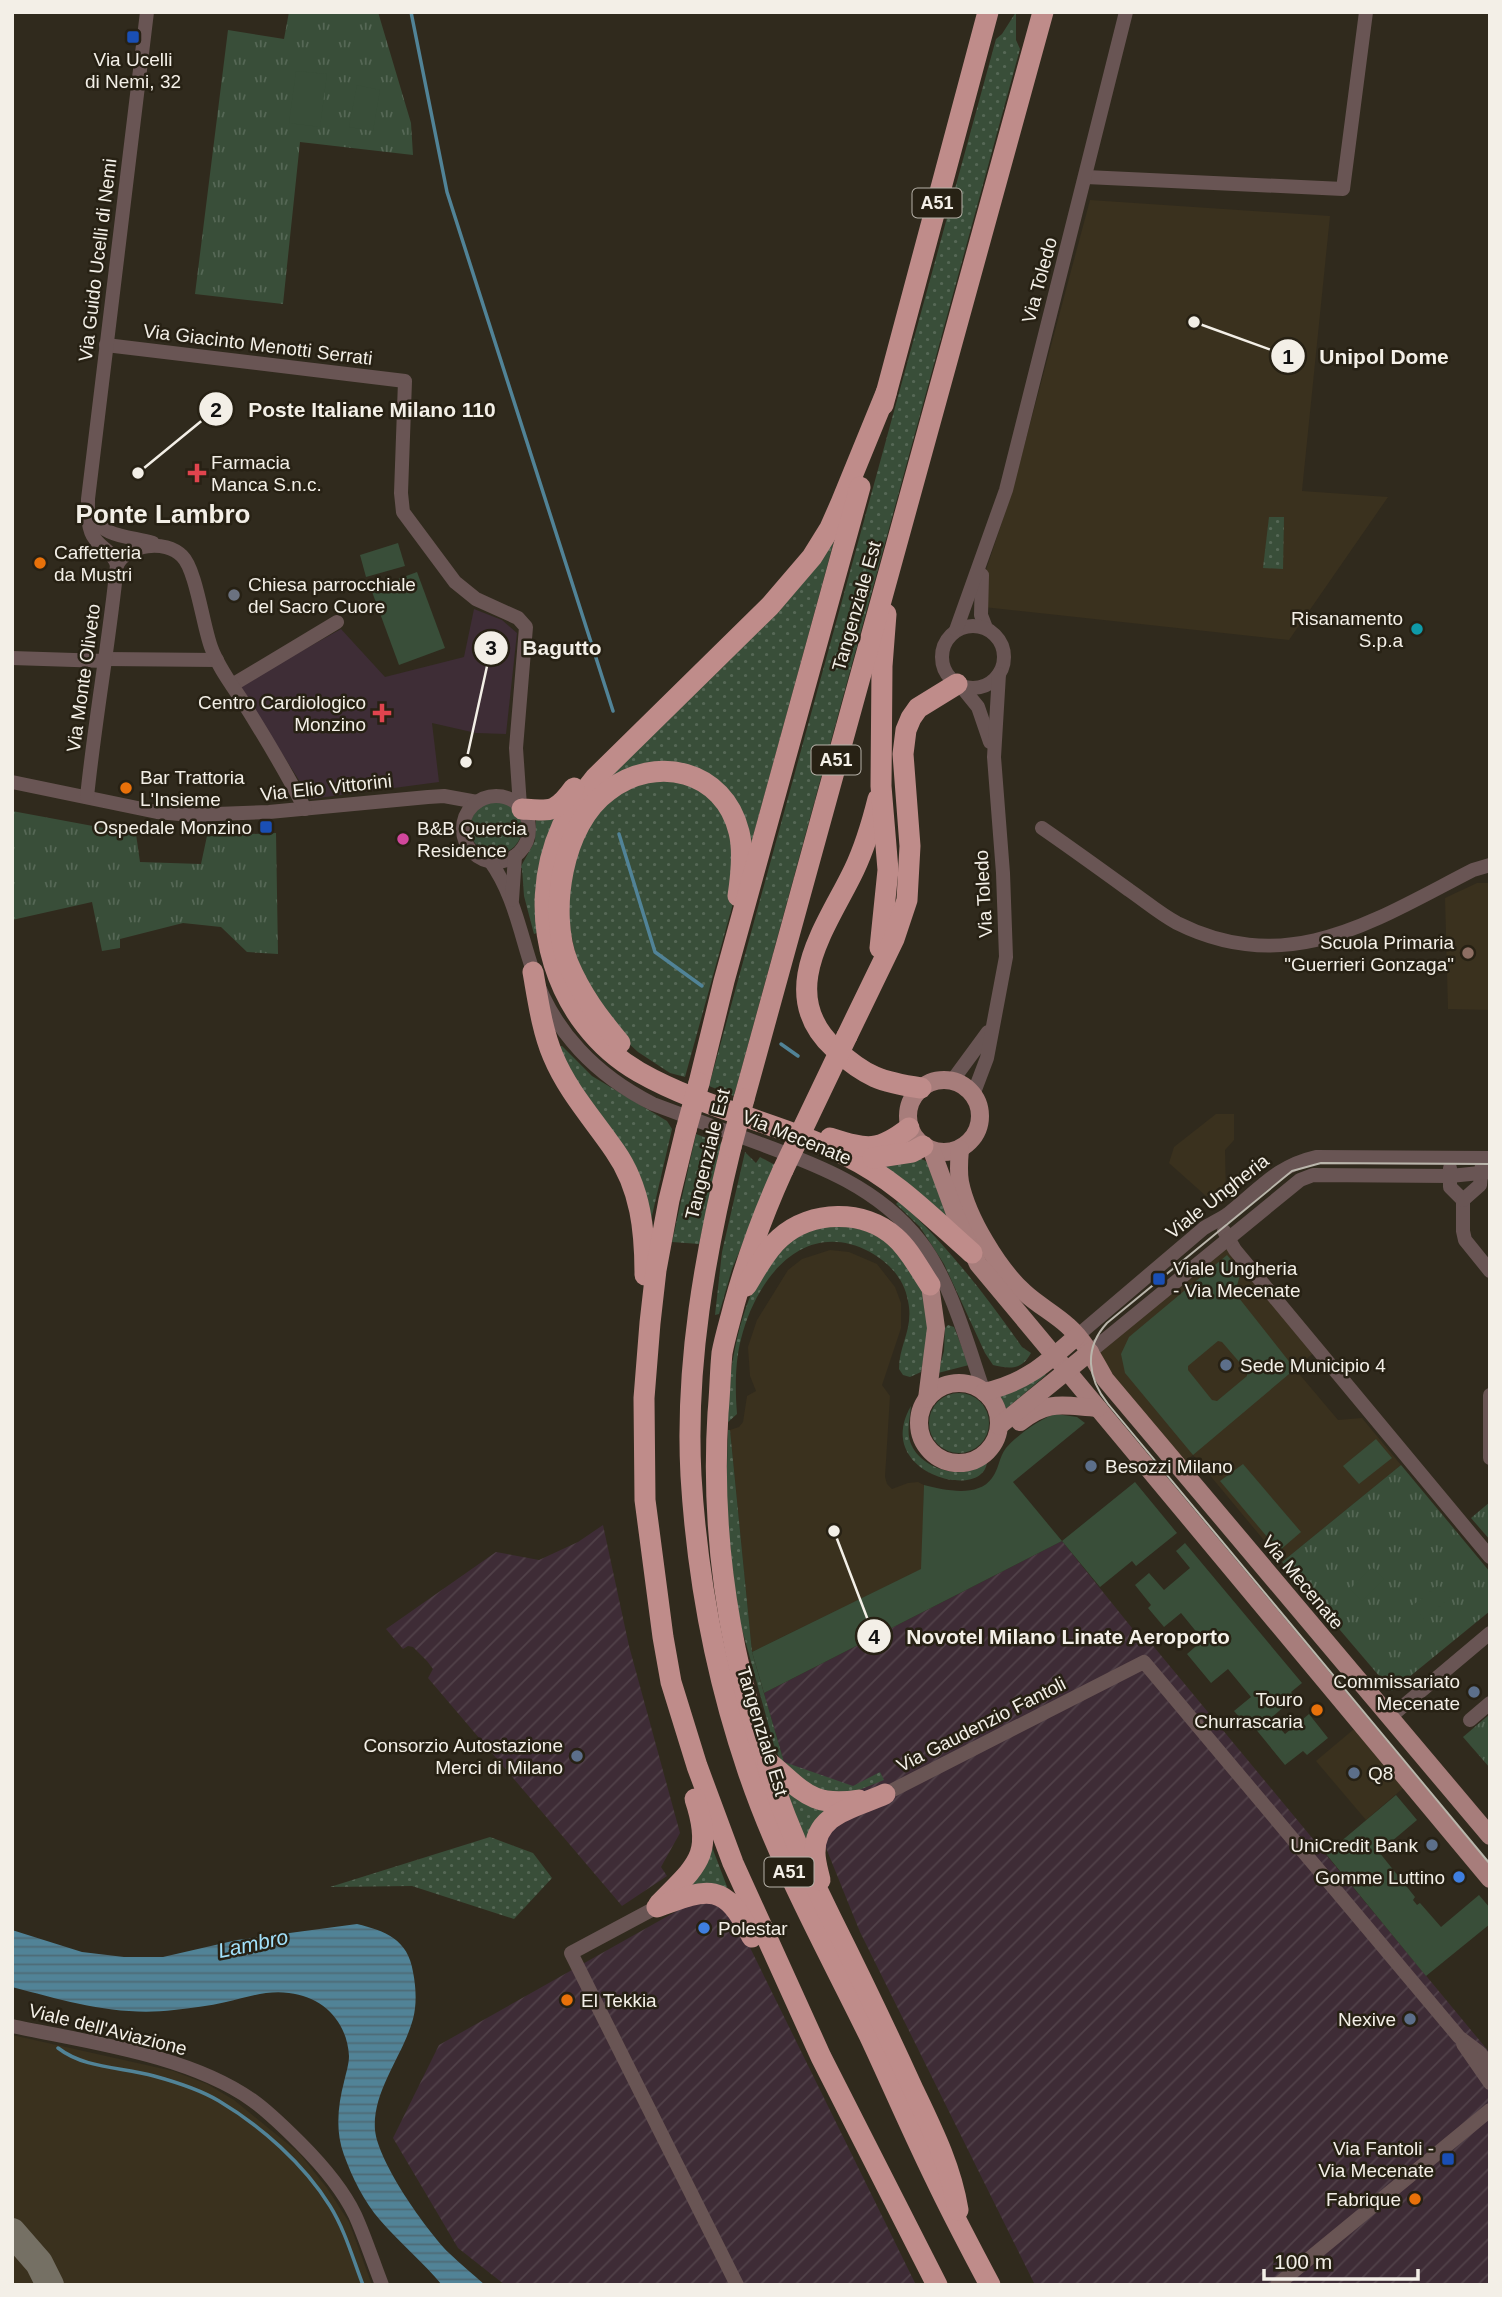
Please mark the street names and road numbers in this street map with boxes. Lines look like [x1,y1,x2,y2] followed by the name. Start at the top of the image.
[75,157,120,363] street label: Via Guido Ucelli di Nemi
[912,188,962,218] road number: A51
[1018,235,1061,325] street label: Via Toledo
[142,320,374,369] street label: Via Giacinto Menotti Serrati
[828,538,885,674] street label: Tangenziale Est
[63,603,104,754] street label: Via Monte Oliveto
[812,746,860,774] road number: A51
[259,770,393,805] street label: Via Elio Vittorini
[971,849,996,938] street label: Via Toledo
[681,1086,734,1222] street label: Tangenziale Est
[739,1106,854,1169] street label: Via Mecenate
[1162,1150,1273,1243] street label: Viale Ungheria
[1257,1531,1348,1633] street label: Via Mecenate
[733,1664,792,1799] street label: Tangenziale Est
[893,1673,1069,1776] street label: Via Gaudenzio Fantoli
[764,1858,814,1886] road number: A51
[27,2000,189,2059] street label: Viale dell'Aviazione

